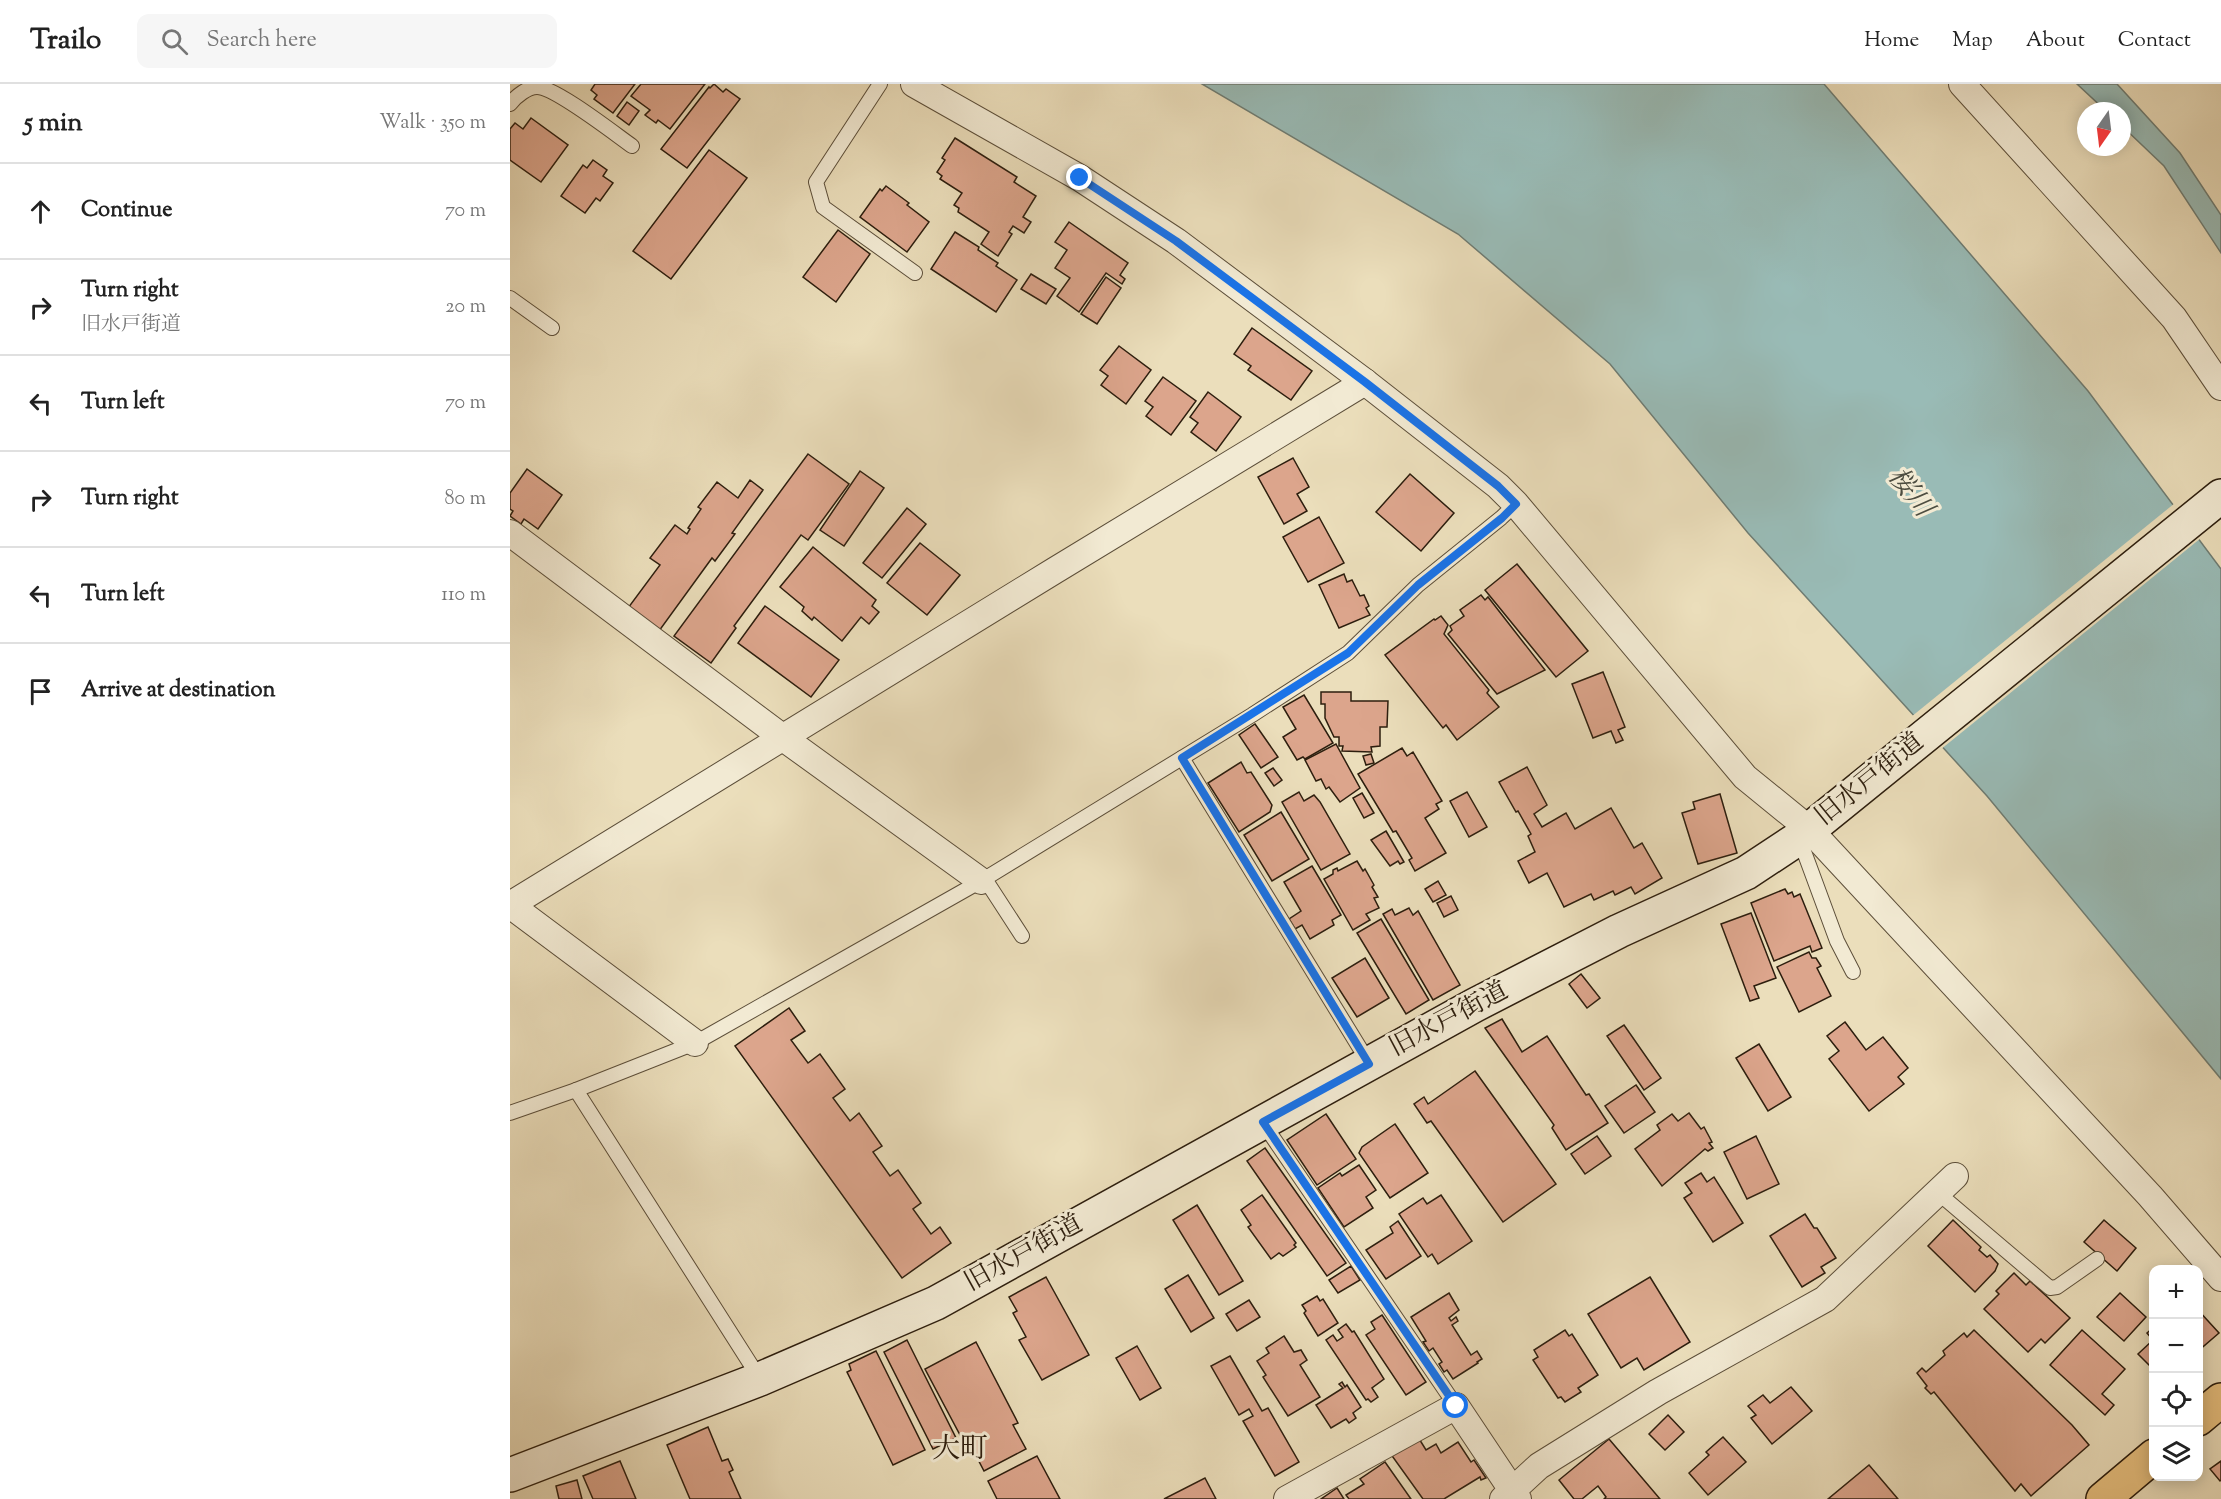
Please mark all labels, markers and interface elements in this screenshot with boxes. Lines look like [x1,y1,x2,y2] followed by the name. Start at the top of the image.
[137,14,557,68] search box
[30,21,101,61] text: Trailo
[158,25,191,58] icon: search
[206,25,317,57] text: Search here
[1864,26,1919,56] text: Home
[1952,26,1993,56] text: Map
[2026,26,2085,56] text: About
[2118,26,2191,56] text: Contact
[2077,102,2131,156] north arrow
[24,105,83,142] text: 5 min
[379,109,486,138] text: Walk · 350 m
[1066,164,1092,190] route end
[24,195,57,228] icon: ahead
[81,195,172,227] text: Continue
[445,197,486,226] text: 70 m
[81,275,178,307] text: Turn right
[24,291,57,324] icon: right
[445,293,486,322] text: 20 m
[81,311,181,340] text: 旧水戸街道
[24,387,57,420] icon: left
[81,387,164,419] text: Turn left
[445,389,486,418] text: 70 m
[1877,460,1943,529] water label: 桜川
[24,483,57,516] icon: right
[81,483,178,515] text: Turn right
[445,485,486,514] text: 80 m
[24,579,57,612] icon: left
[81,579,164,611] text: Turn left
[441,581,486,610] text: 110 m
[24,675,57,708] icon: arrive
[81,675,276,707] text: Arrive at destination
[1808,725,1932,835] street label: 旧水戸街道
[1383,973,1515,1067] street label: 旧水戸街道
[958,1206,1090,1302] street label: 旧水戸街道
[2149,1265,2203,1481] map controls
[2149,1265,2203,1319] button: +
[2149,1319,2203,1373] button: −
[2149,1373,2203,1427] button: locate
[1442,1392,1468,1418] route start
[2149,1427,2203,1481] button: layers
[932,1430,988,1470] district label: 大町

